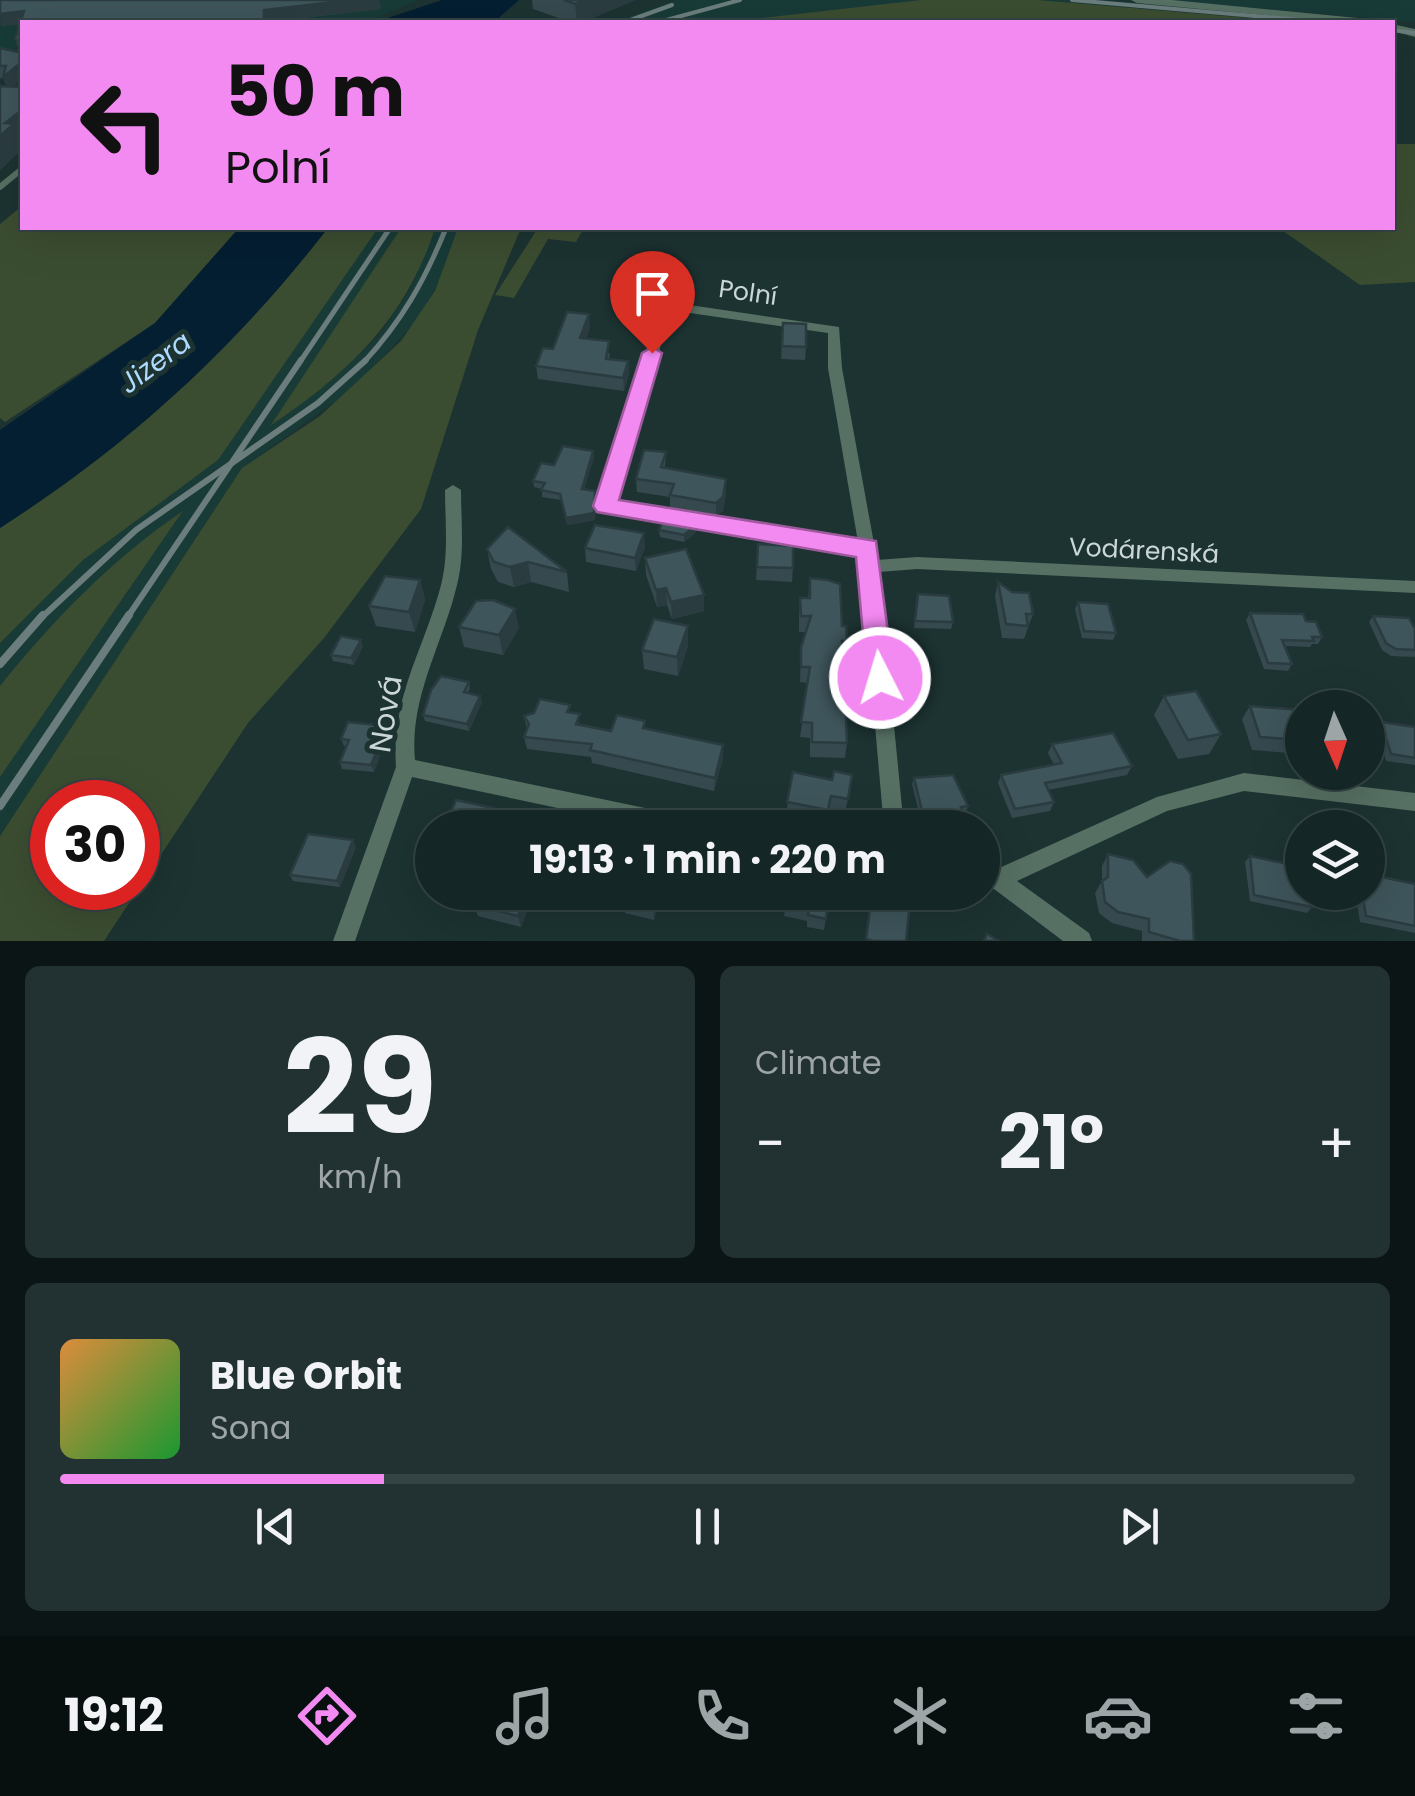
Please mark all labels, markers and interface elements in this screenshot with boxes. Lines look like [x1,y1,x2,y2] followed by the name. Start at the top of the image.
[225,42,405,141] text: 50 m
[60,60,190,190] icon: left
[225,136,331,199] text: Polní
[610,251,695,354] pin
[625,266,680,321] icon: arrive
[716,271,779,314] street label: Polní
[111,322,200,402] water label: Jizera
[1068,529,1220,572] street label: Vodárenská
[828,626,932,730] position arrow
[358,672,413,756] street label: Nová
[1285,690,1385,790] north arrow
[1285,690,1385,910] map controls
[30,780,160,910] speed limit sign: 30
[1285,810,1385,910] button: layers
[529,833,886,886] text: 19:13 · 1 min · 220 m
[283,996,437,1179] text: 29
[755,1040,882,1085] text: Climate
[998,1090,1104,1195] text: 21°
[755,1105,785,1182] text: −
[1317,1105,1355,1182] text: +
[317,1154,403,1199] text: km/h
[210,1349,402,1402] text: Blue Orbit
[210,1405,291,1450] text: Sona
[248,1499,303,1554] icon: previous
[680,1499,735,1554] icon: pause
[1112,1499,1167,1554] icon: next
[292,1681,362,1751] icon: directions
[490,1681,560,1751] icon: music
[687,1681,757,1751] icon: phone
[885,1681,955,1751] icon: climate
[1083,1681,1153,1751] icon: car
[1281,1681,1351,1751] icon: filters
[64,1684,164,1747] text: 19:12

